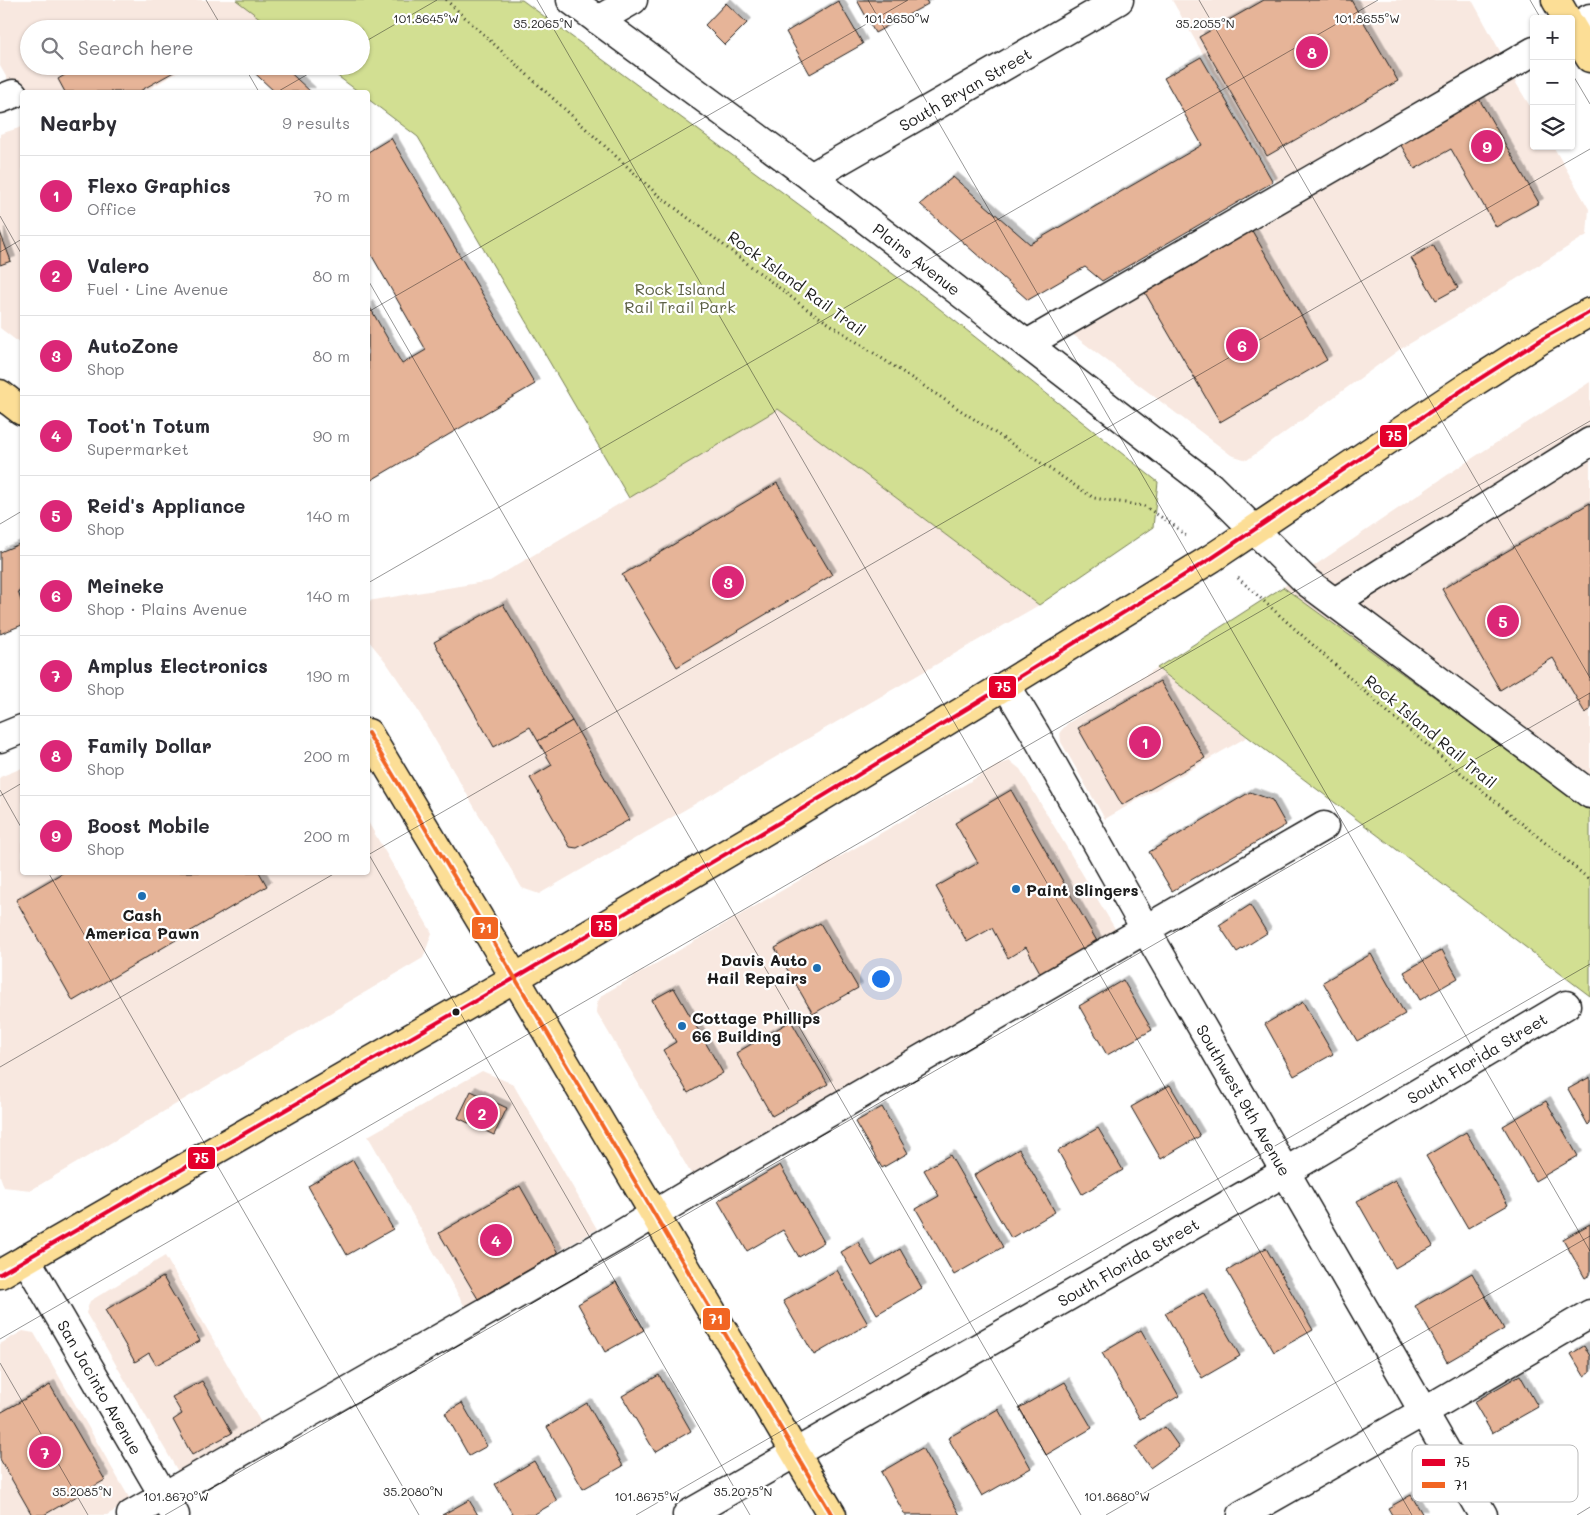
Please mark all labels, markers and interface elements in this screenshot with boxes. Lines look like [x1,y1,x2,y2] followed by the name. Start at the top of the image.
[393,10,459,26] text: 101.8645°W
[864,10,930,26] text: 101.8650°W
[1334,10,1400,26] text: 101.8655°W
[513,15,573,31] text: 35.2065°N
[1175,15,1235,31] text: 35.2055°N
[1530,15,1575,150] map controls
[1530,15,1575,60] button: +
[20,20,370,75] search box
[1296,33,1328,71] pin: 8
[38,34,66,62] icon: search
[78,35,194,60] text: Search here
[895,42,1035,136] street label: South Bryan Street
[1530,60,1575,105] button: −
[1530,105,1575,150] button: layers
[40,109,117,136] text: Nearby
[282,112,350,133] text: 9 results
[1471,127,1503,165] pin: 9
[87,173,231,198] text: Flexo Graphics
[52,185,60,206] text: 1
[313,185,350,206] text: 70 m
[87,198,136,219] text: Office
[869,218,965,300] street label: Plains Avenue
[724,226,870,340] street label: Rock Island Rail Trail
[87,253,149,278] text: Valero
[52,265,60,286] text: 2
[313,265,350,286] text: 80 m
[87,278,228,299] text: Fuel · Line Avenue
[624,278,736,317] park label: Rock Island Rail Trail Park
[1226,326,1258,364] pin: 6
[87,333,178,358] text: AutoZone
[51,345,61,366] text: 3
[313,345,350,366] text: 80 m
[87,358,124,379] text: Shop
[87,413,210,438] text: Toot'n Totum
[1379,424,1408,448] line badge: 75
[51,425,61,446] text: 4
[313,425,350,446] text: 90 m
[1386,426,1402,445] text: 75
[87,438,189,459] text: Supermarket
[87,493,245,518] text: Reid's Appliance
[51,505,61,526] text: 5
[306,505,350,526] text: 140 m
[87,518,124,539] text: Shop
[712,563,744,601] pin: 3
[87,573,164,598] text: Meineke
[51,585,61,606] text: 6
[306,585,350,606] text: 140 m
[87,598,247,619] text: Shop · Plains Avenue
[1487,602,1519,640] pin: 5
[87,653,268,678] text: Amplus Electronics
[52,665,60,686] text: 7
[306,665,350,686] text: 190 m
[1361,670,1501,792] street label: Rock Island Rail Trail
[988,675,1017,699] line badge: 75
[995,677,1011,696] text: 75
[87,678,124,699] text: Shop
[1129,723,1161,761] pin: 1
[87,733,212,758] text: Family Dollar
[51,745,61,766] text: 8
[303,745,350,766] text: 200 m
[87,758,124,779] text: Shop
[87,813,210,838] text: Boost Mobile
[51,825,61,846] text: 9
[303,825,350,846] text: 200 m
[87,838,124,859] text: Shop
[1026,879,1139,900] place label: Paint Slingers
[1010,883,1022,895] marker: Paint Slingers
[136,890,148,902] marker: Cash America Pawn
[85,904,199,943] place label: Cash America Pawn
[590,914,618,938] line badge: 75
[471,916,499,940] line badge: 71
[596,916,612,935] text: 75
[478,918,492,937] text: 71
[706,949,807,988] place label: Davis Auto Hail Repairs
[811,962,823,974] marker: Davis Auto Hail Repairs
[868,966,894,992] your location
[451,1007,461,1017] unlabelled marker
[692,1007,820,1046] place label: Cottage Phillips 66 Building
[1403,1008,1551,1108] street label: South Florida Street
[676,1020,688,1032] marker: Cottage Phillips 66 Building
[1192,1020,1296,1180] street label: Southwest 9th Avenue
[466,1094,498,1132] pin: 2
[187,1146,216,1170] line badge: 75
[193,1148,209,1167] text: 75
[1053,1213,1203,1311] street label: South Florida Street
[480,1221,512,1259] pin: 4
[702,1307,731,1331] line badge: 71
[709,1309,723,1328] text: 71
[53,1316,147,1458] street label: San Jacinto Avenue
[29,1433,61,1471] pin: 7
[1412,1445,1578,1502] legend
[1454,1452,1470,1471] text: 75
[1454,1475,1468,1494] text: 71
[52,1483,112,1499] text: 35.2085°N
[383,1483,443,1499] text: 35.2080°N
[714,1483,772,1499] text: 35.2075°N
[143,1488,209,1504] text: 101.8670°W
[614,1488,680,1504] text: 101.8675°W
[1084,1488,1150,1504] text: 101.8680°W

